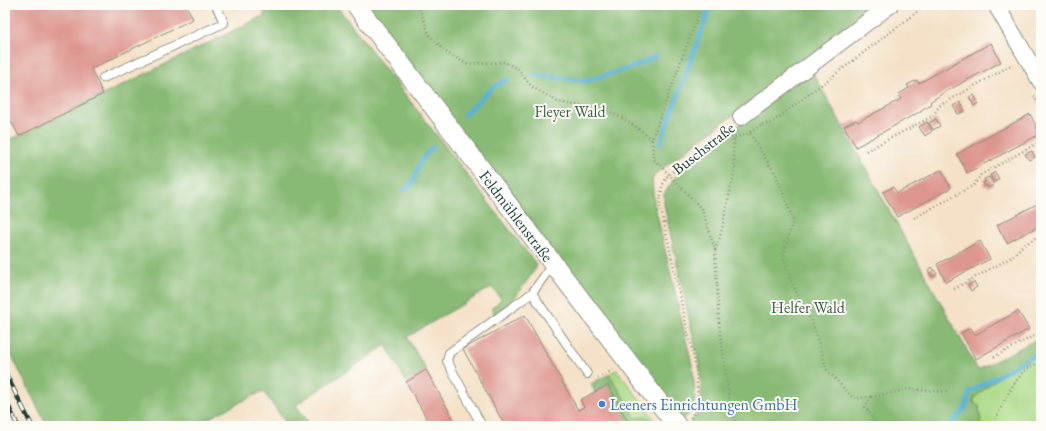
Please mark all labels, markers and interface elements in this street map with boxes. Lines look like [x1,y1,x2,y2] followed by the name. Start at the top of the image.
[534,101,606,122] park label: Fleyer Wald
[668,117,739,179] street label: Buschstraße
[475,166,558,266] street label: Feldmühlenstraße
[771,297,846,318] park label: Helfer Wald
[610,394,798,415] place label: Leeners Einrichtungen GmbH
[597,399,607,409] marker: Leeners Einrichtungen GmbH

